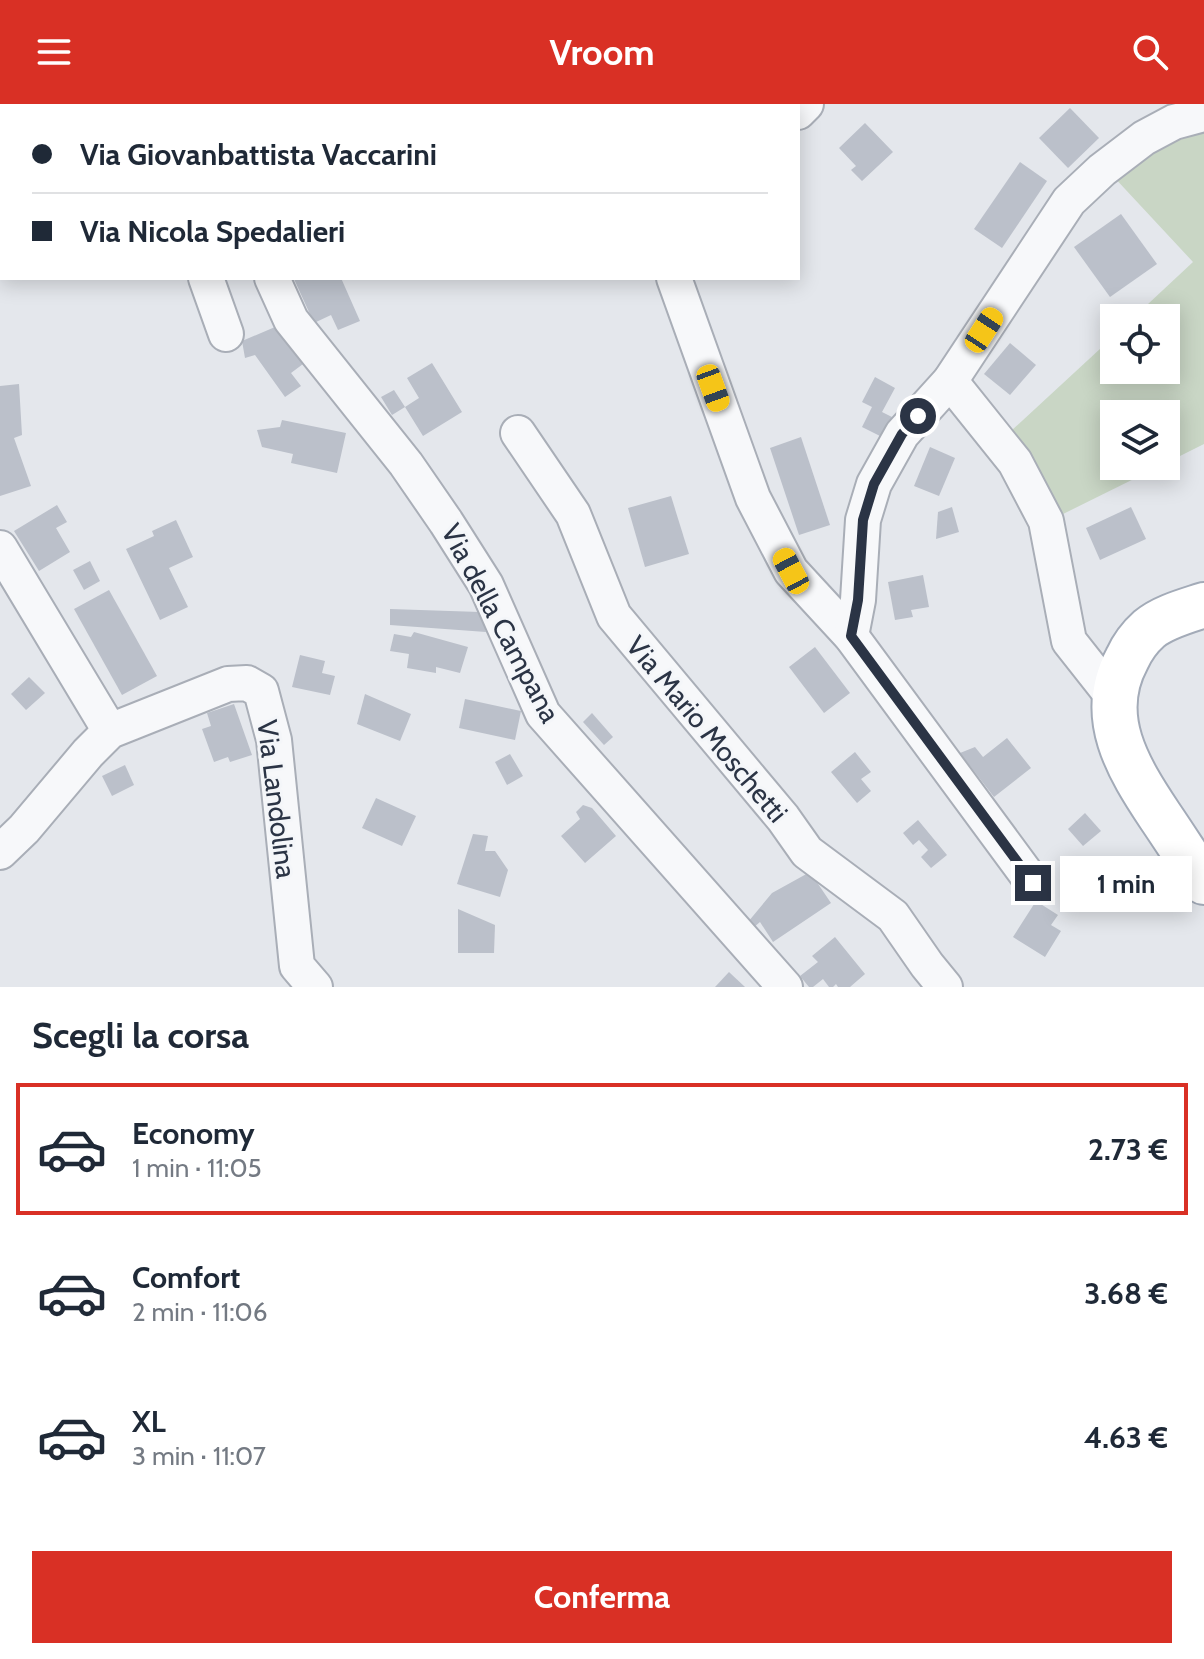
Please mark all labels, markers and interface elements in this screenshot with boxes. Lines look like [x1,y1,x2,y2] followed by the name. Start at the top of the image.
[32,30,76,74] icon: menu
[550,30,654,74] text: Vroom
[1128,30,1172,74] icon: search
[80,136,437,173] text: Via Giovanbattista Vaccarini
[80,213,345,250] text: Via Nicola Spedalieri
[961,303,1007,357] car
[1100,304,1180,480] map controls
[1100,304,1180,384] button: locate
[694,361,732,415] car
[900,398,936,434] route start
[1100,400,1180,480] button: layers
[434,518,568,729] street label: Via della Campana
[769,544,813,598] car
[619,629,795,829] street label: Via Mario Moschetti
[250,718,304,881] street label: Via Landolina
[1061,855,1193,911] callout: 1 min
[1015,865,1051,901] route end
[1097,868,1155,900] text: 1 min
[32,1013,249,1057] text: Scegli la corsa
[36,1113,108,1185] icon: car
[132,1115,255,1152] text: Economy
[1088,1131,1168,1168] text: 2.73 €
[132,1152,262,1184] text: 1 min · 11:05
[36,1257,108,1329] icon: car
[132,1259,240,1296] text: Comfort
[1084,1275,1168,1312] text: 3.68 €
[132,1296,268,1328] text: 2 min · 11:06
[36,1401,108,1473] icon: car
[132,1403,166,1440] text: XL
[1084,1419,1168,1456] text: 4.63 €
[132,1440,266,1472] text: 3 min · 11:07
[32,1551,1172,1643] button: Conferma

